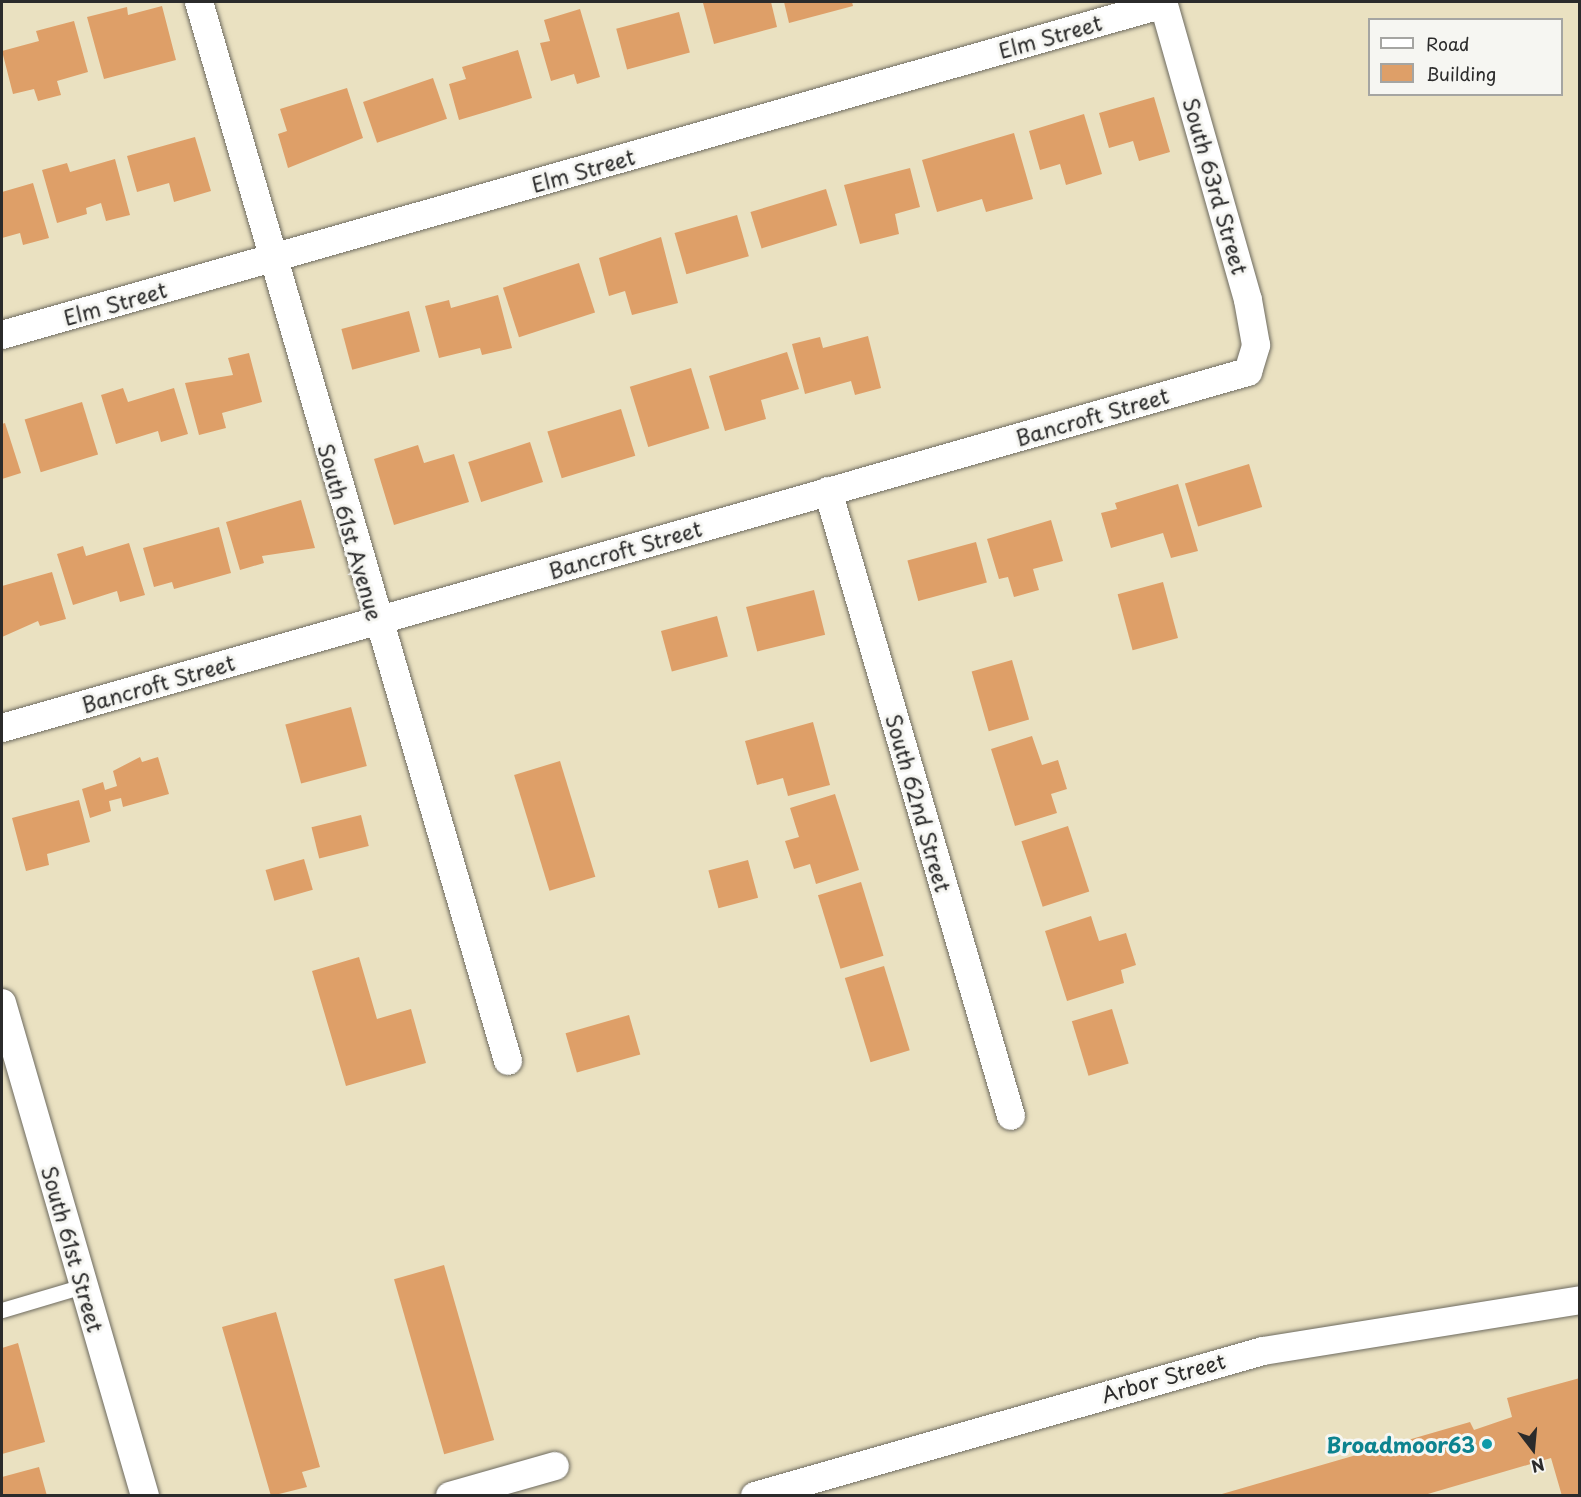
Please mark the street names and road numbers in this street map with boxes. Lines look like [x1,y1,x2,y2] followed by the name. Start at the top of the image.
[995,9,1105,63] street label: Elm Street
[1179,94,1253,278] street label: South 63rd Street
[528,143,638,197] street label: Elm Street
[60,276,170,330] street label: Elm Street
[1012,382,1172,450] street label: Bancroft Street
[313,439,389,625] street label: South 61st Avenue
[545,515,705,583] street label: Bancroft Street
[78,649,238,717] street label: Bancroft Street
[881,709,957,897] street label: South 62nd Street
[37,1161,109,1337] street label: South 61st Street
[1098,1347,1228,1407] street label: Arbor Street

